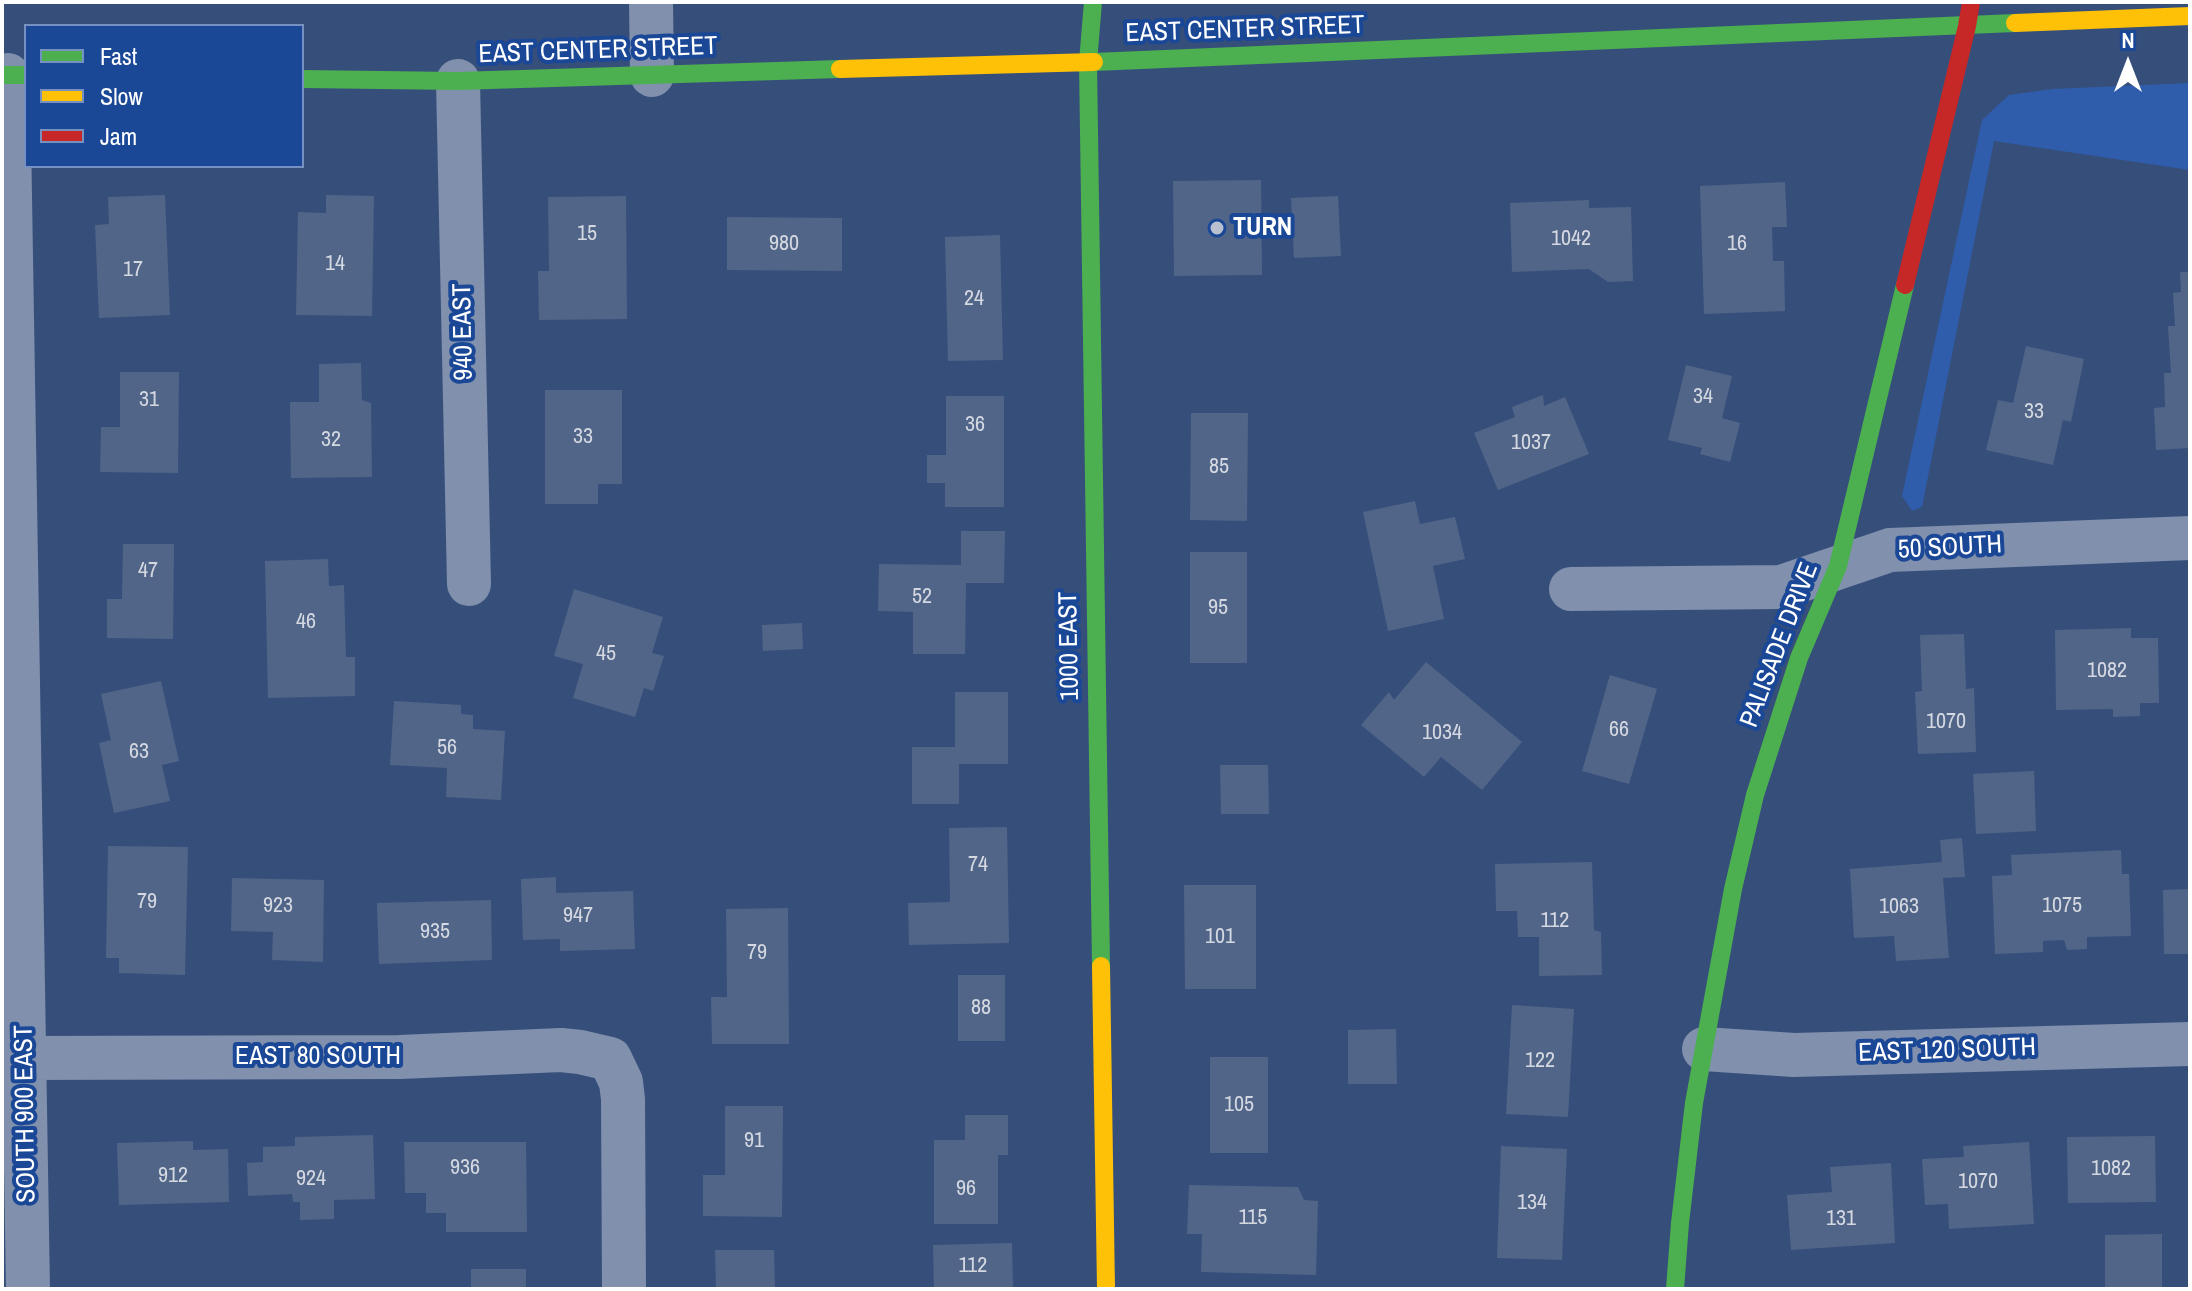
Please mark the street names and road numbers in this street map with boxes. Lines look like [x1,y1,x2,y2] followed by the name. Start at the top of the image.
[1125,10,1365,50] street label: EAST CENTER STREET
[478,31,718,71] street label: EAST CENTER STREET
[448,283,480,381] street label: 940 EAST
[1897,530,2003,566] street label: 50 SOUTH
[1734,558,1826,732] street label: PALISADE DRIVE
[1053,591,1087,701] street label: 1000 EAST
[9,1025,43,1203] street label: SOUTH 900 EAST
[1858,1032,2036,1070] street label: EAST 120 SOUTH
[235,1041,401,1073] street label: EAST 80 SOUTH

